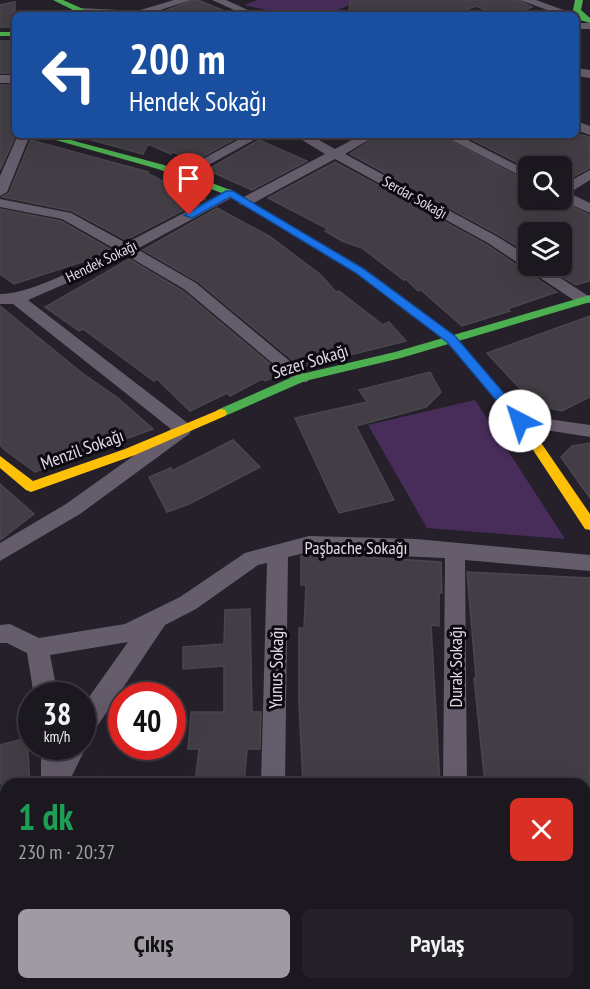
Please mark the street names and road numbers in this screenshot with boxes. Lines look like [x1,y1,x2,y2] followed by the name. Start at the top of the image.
[379,171,451,223] street label: Serdar Sokağı
[62,236,140,286] street label: Hendek Sokağı
[269,338,351,384] street label: Sezer Sokağı
[37,423,127,475] street label: Menzil Sokağı
[305,536,407,559] street label: Paşbache Sokağı
[444,626,467,708] street label: Durak Sokağı
[264,627,288,709] street label: Yunus Sokağı

